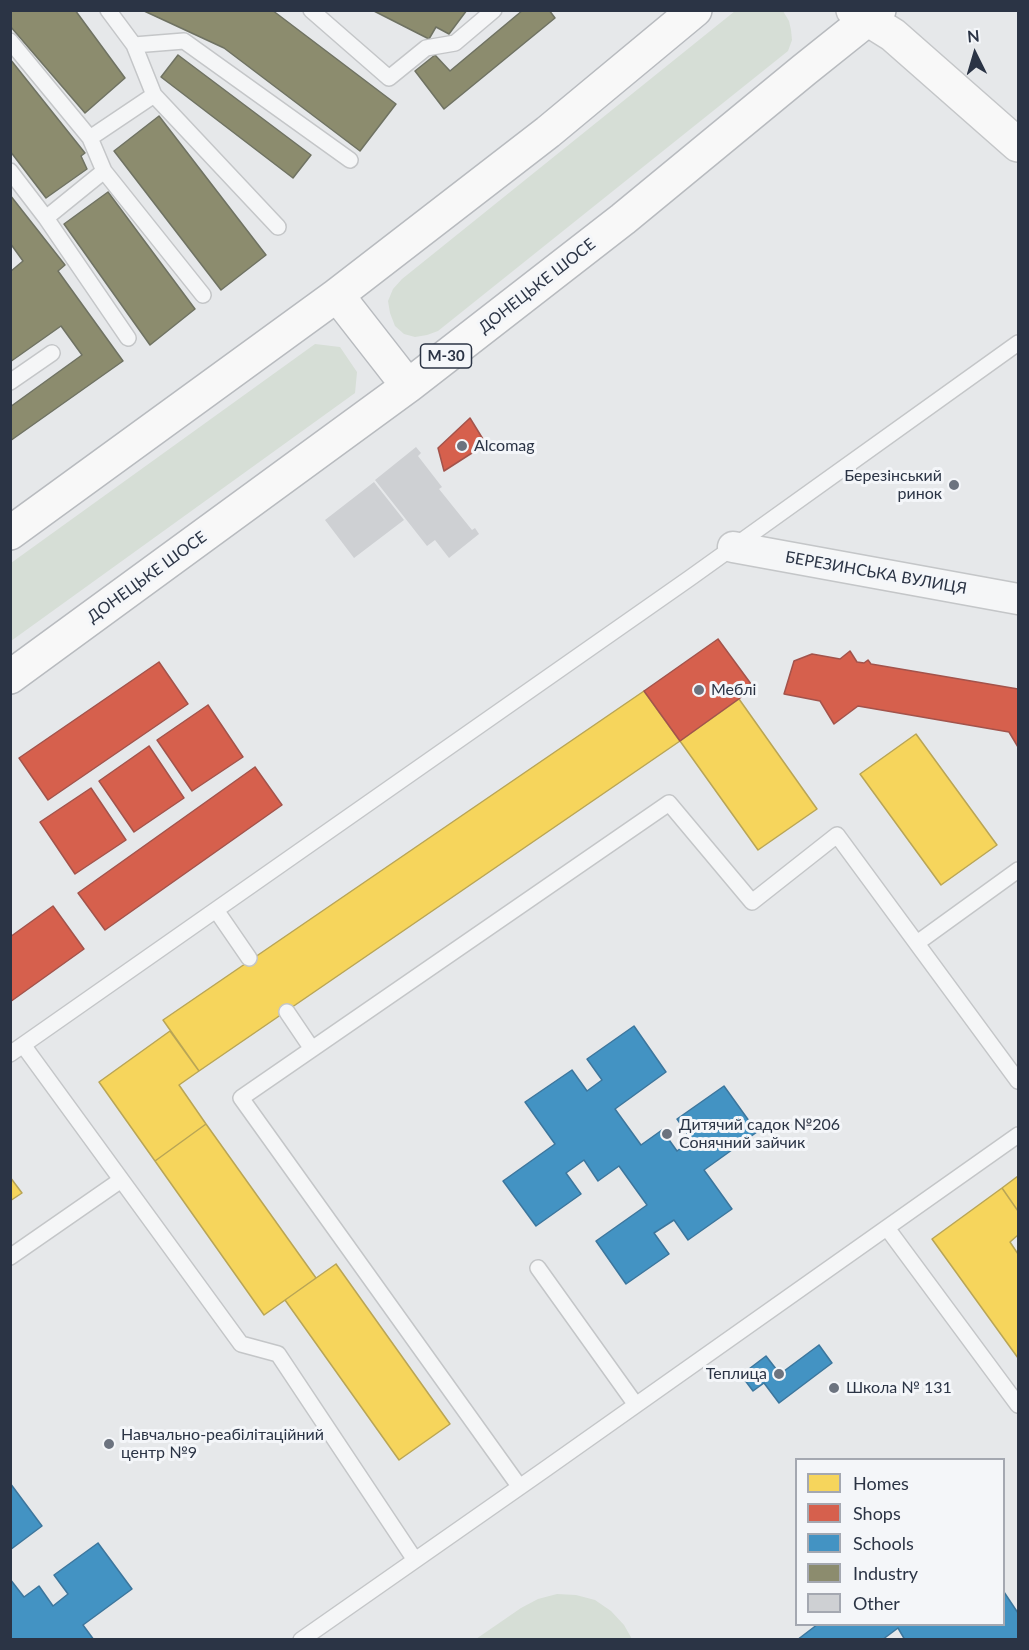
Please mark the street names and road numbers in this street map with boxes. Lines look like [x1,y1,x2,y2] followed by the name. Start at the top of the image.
[475,234,599,338] street label: ДОНЕЦЬКЕ ШОСЕ
[420,344,472,368] road number: М-30
[84,527,210,627] street label: ДОНЕЦЬКЕ ШОСЕ
[784,548,968,598] street label: БЕРЕЗИНСЬКА ВУЛИЦЯ

